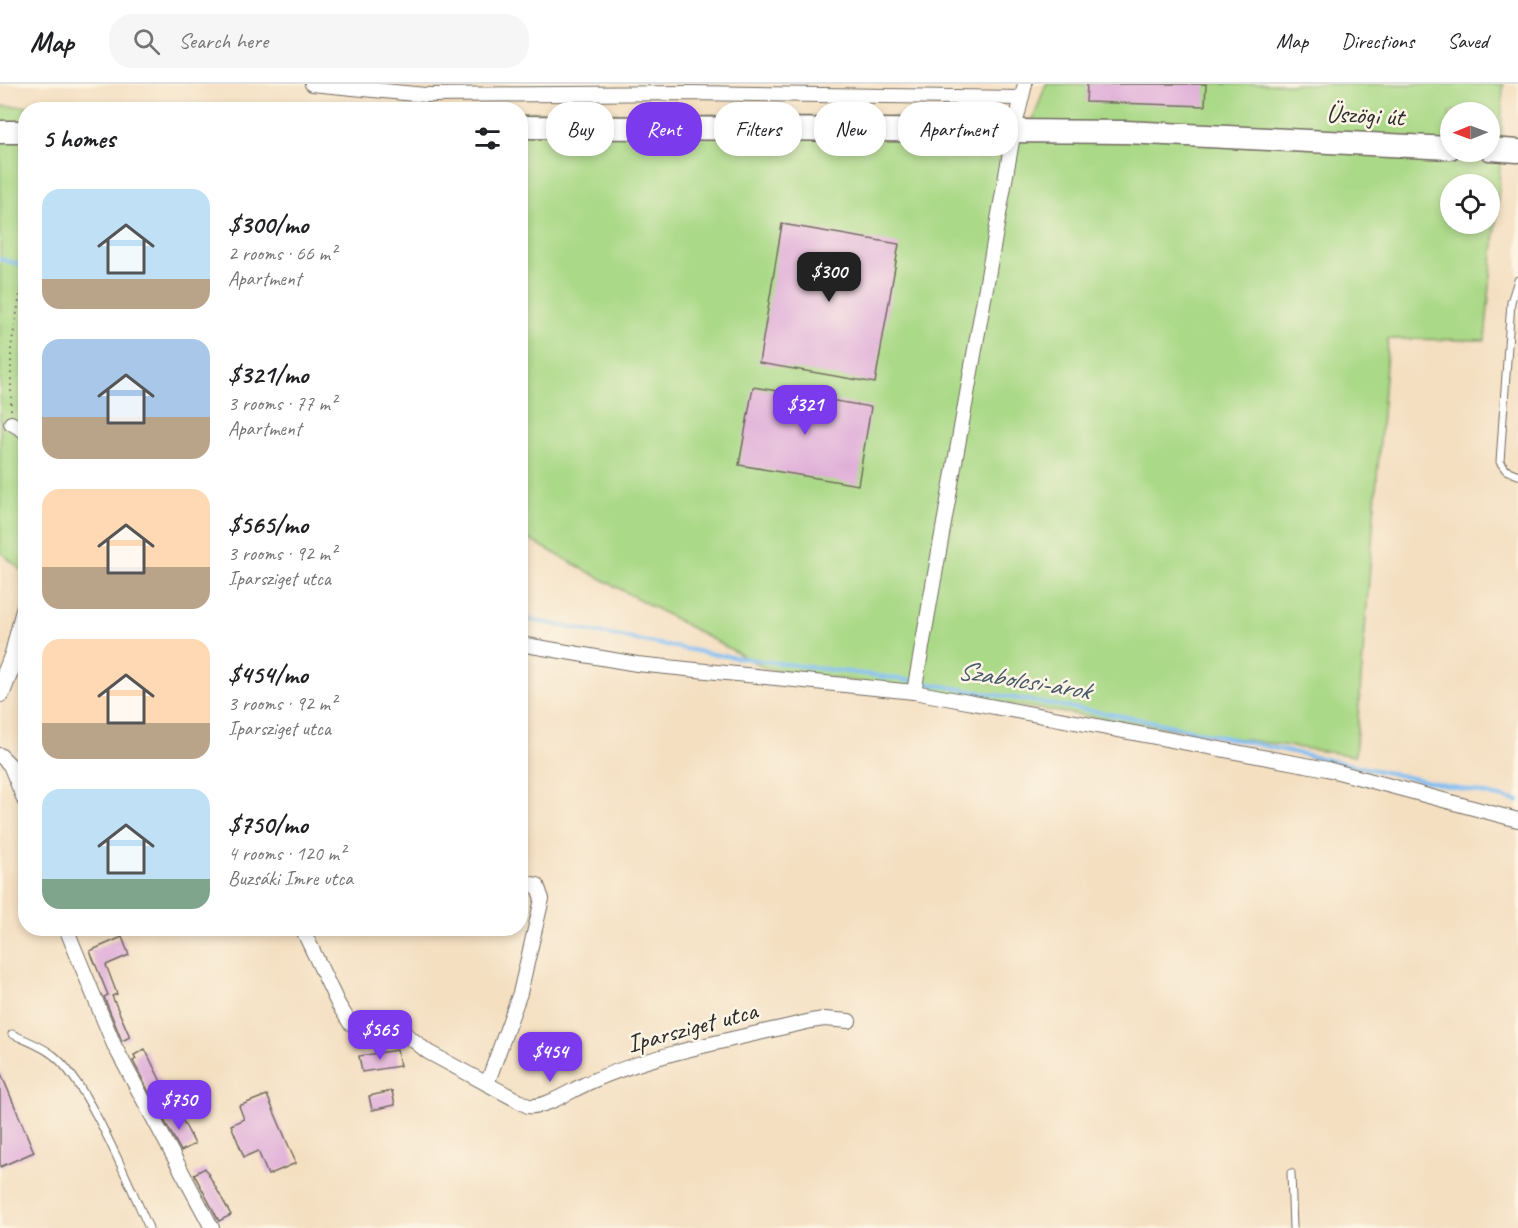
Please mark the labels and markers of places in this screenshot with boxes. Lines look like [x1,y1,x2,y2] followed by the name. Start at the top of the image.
[793,252,865,303] pin: $300
[769,385,841,436] pin: $321
[344,1010,416,1061] pin: $565
[514,1032,586,1083] pin: $454
[143,1080,215,1131] pin: $750

